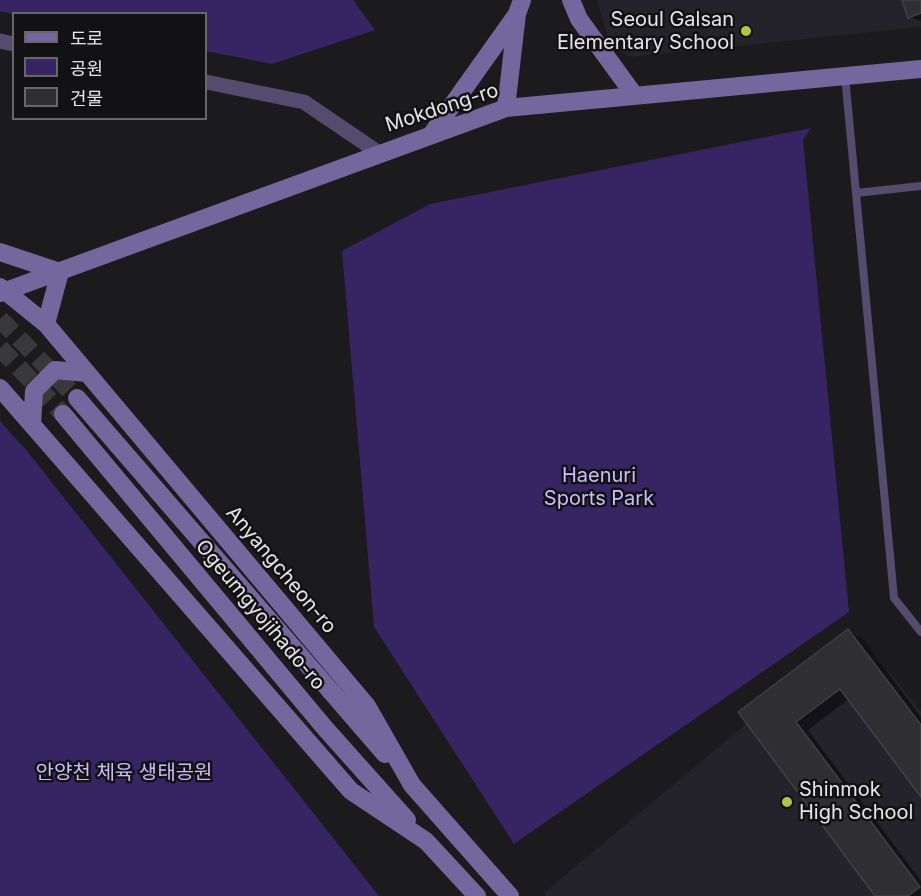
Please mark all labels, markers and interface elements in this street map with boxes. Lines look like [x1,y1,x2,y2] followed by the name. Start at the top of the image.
[557,8,734,55] place label: Seoul Galsan Elementary School
[12,12,207,120] legend
[739,24,753,38] marker: Seoul Galsan Elementary School
[70,28,103,49] text: 도로
[70,58,103,79] text: 공원
[383,78,501,138] street label: Mokdong-ro
[70,88,103,109] text: 건물
[544,464,654,511] park label: Haenuri Sports Park
[221,501,341,639] street label: Anyangcheon-ro
[190,535,330,695] street label: Ogeumgyojihado-ro
[36,761,212,785] park label: 안양천 체육 생태공원
[799,778,913,825] place label: Shinmok High School
[780,795,794,809] marker: Shinmok High School

